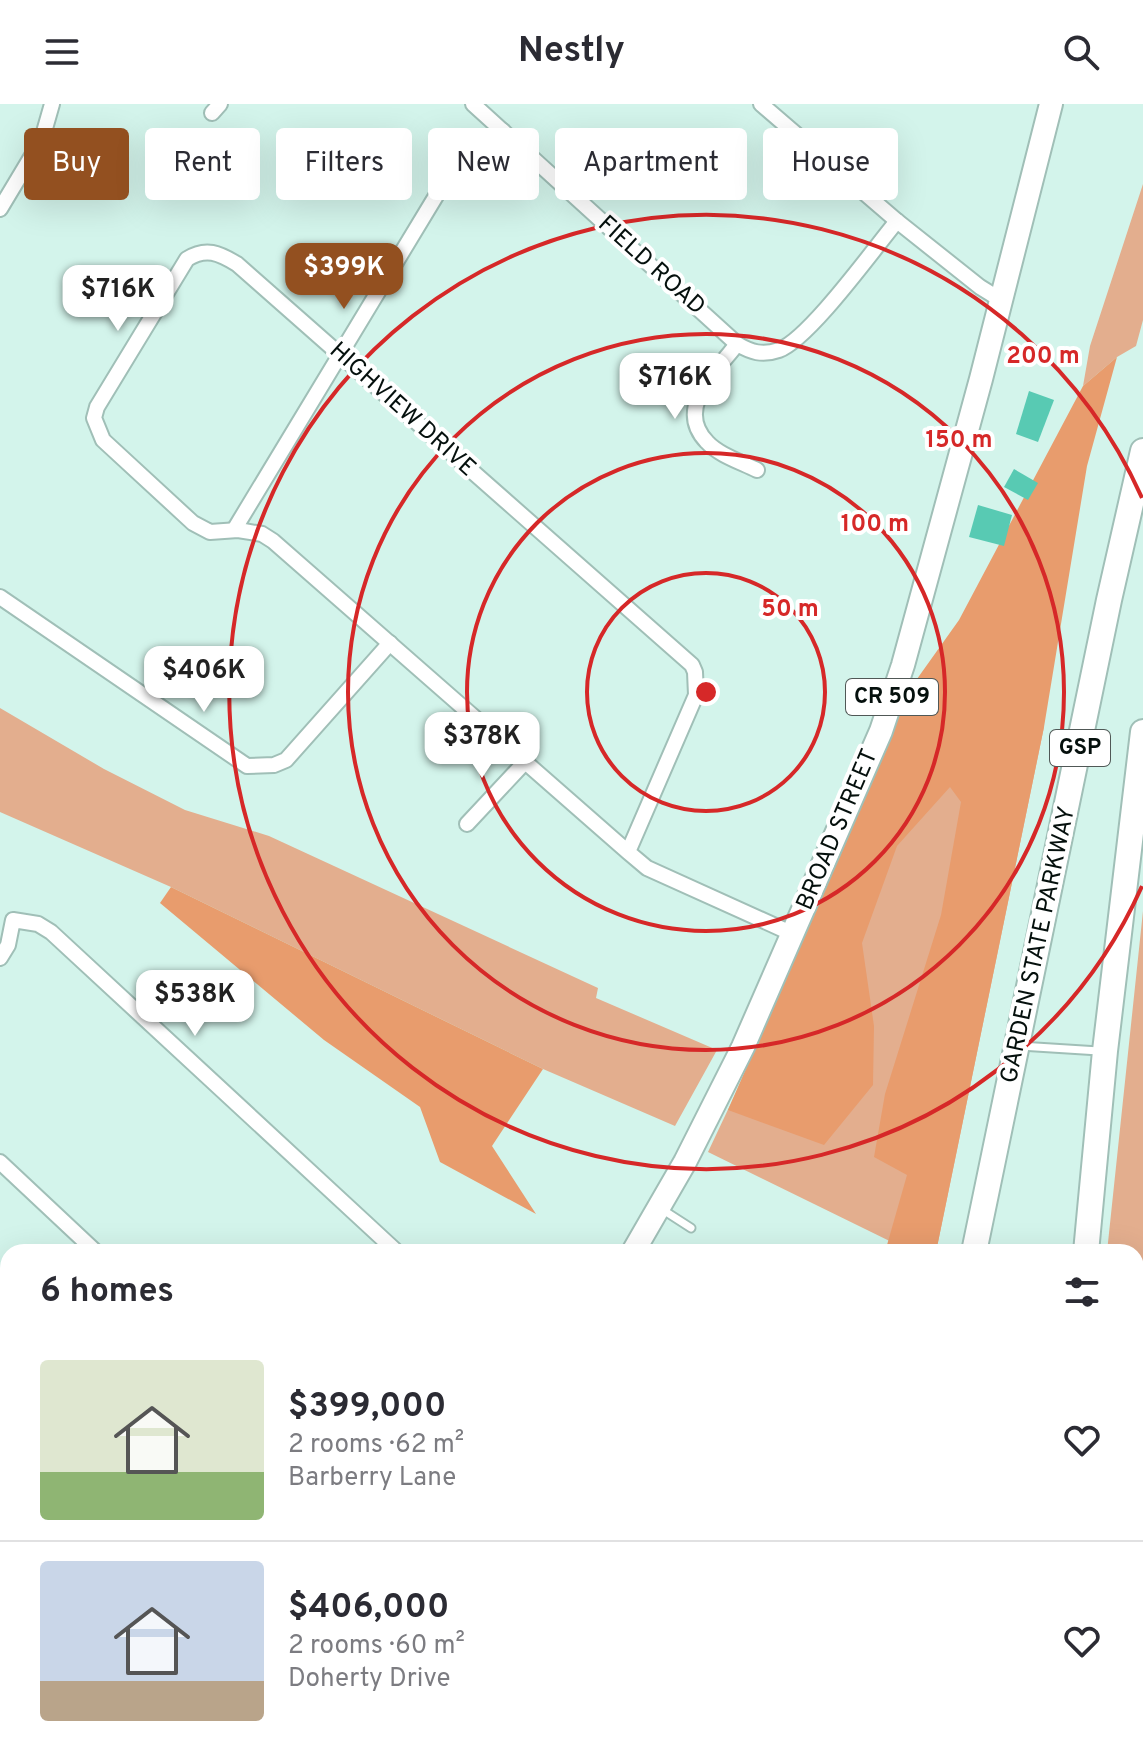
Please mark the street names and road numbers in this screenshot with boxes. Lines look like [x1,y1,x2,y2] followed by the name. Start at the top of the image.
[591,210,711,322] street label: FIELD ROAD
[322,336,482,484] street label: HIGHVIEW DRIVE
[846,679,938,715] road number: CR 509
[1050,730,1110,766] road number: GSP
[791,745,885,915] street label: BROAD STREET
[995,804,1083,1086] street label: GARDEN STATE PARKWAY

